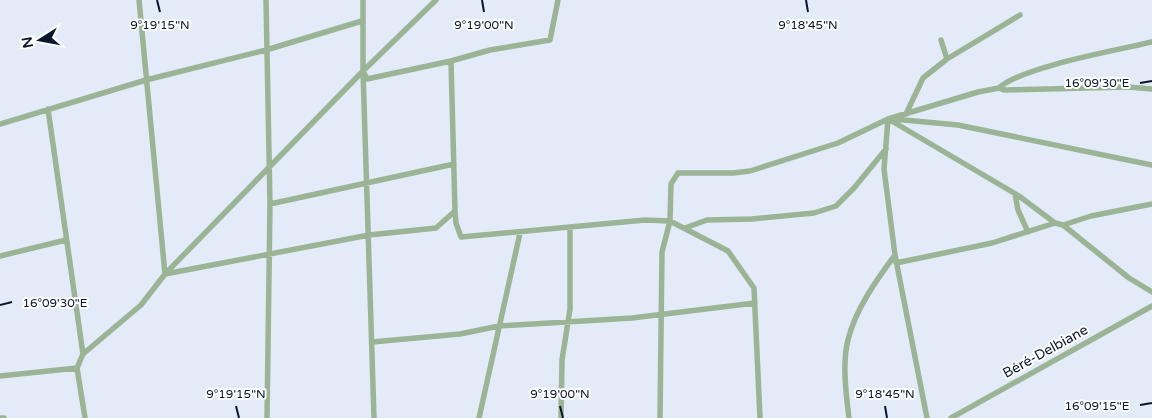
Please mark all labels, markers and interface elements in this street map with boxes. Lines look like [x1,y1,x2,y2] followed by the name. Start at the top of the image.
[15,15,65,65] north arrow
[130,18,190,32] text: 9°19'15"N
[454,18,514,32] text: 9°19'00"N
[778,18,838,32] text: 9°18'45"N
[18,35,37,50] text: N
[1065,76,1130,90] text: 16°09'30"E
[23,296,88,310] text: 16°09'30"E
[1000,321,1091,382] street label: Béré-Delbiane
[206,387,266,401] text: 9°19'15"N
[530,387,590,401] text: 9°19'00"N
[855,387,915,401] text: 9°18'45"N
[1065,399,1130,413] text: 16°09'15"E

